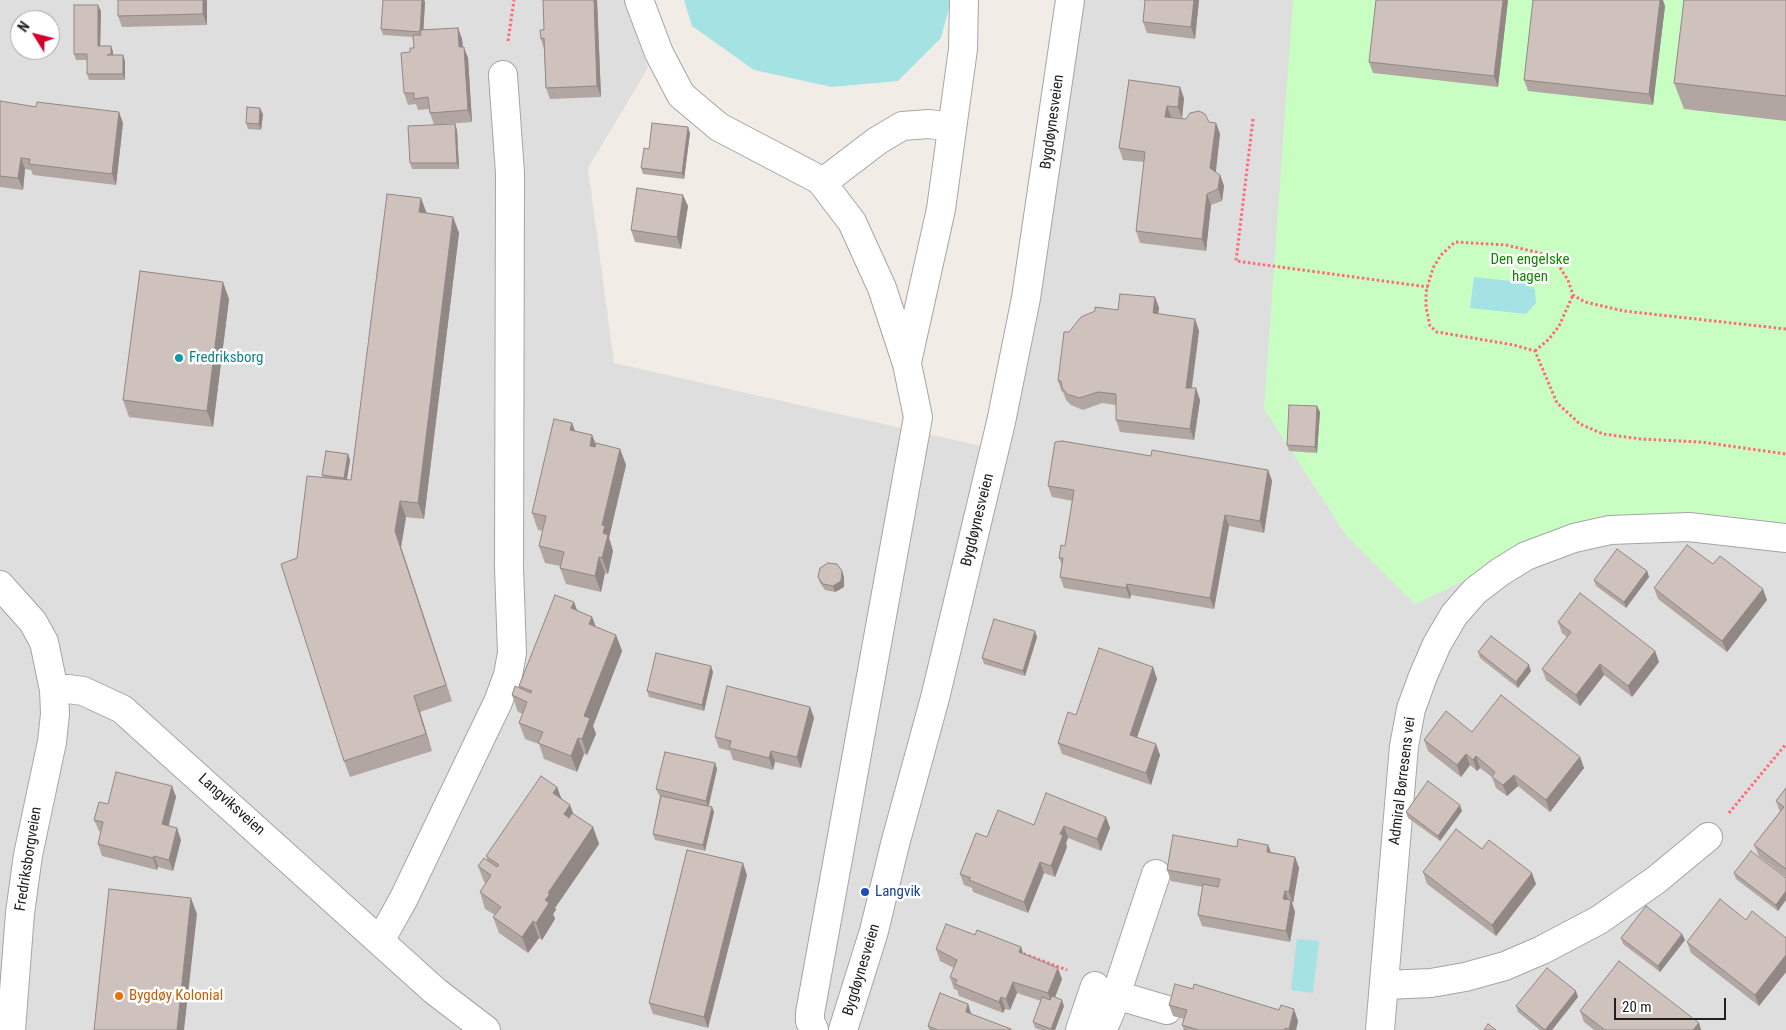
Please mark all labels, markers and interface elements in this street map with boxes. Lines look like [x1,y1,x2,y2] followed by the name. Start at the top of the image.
[10,10,60,60] north arrow
[15,19,33,35] text: N
[1037,74,1069,170] street label: Bygdøynesveien
[1491,251,1569,286] park label: Den engelske hagen
[189,349,263,367] place label: Fredriksborg
[173,352,185,364] marker: Fredriksborg
[958,472,998,568] street label: Bygdøynesveien
[1386,716,1420,846] street label: Admiral Børresens vei
[194,770,268,840] street label: Langviksveien
[12,806,46,912] street label: Fredriksborgveien
[875,883,921,901] place label: Langvik
[859,886,871,898] marker: Langvik
[839,922,885,1018] street label: Bygdøynesveien
[129,987,223,1005] place label: Bygdøy Kolonial
[1616,988,1728,1020] scale bar
[113,990,125,1002] marker: Bygdøy Kolonial
[1622,998,1652,1016] text: 20 m

